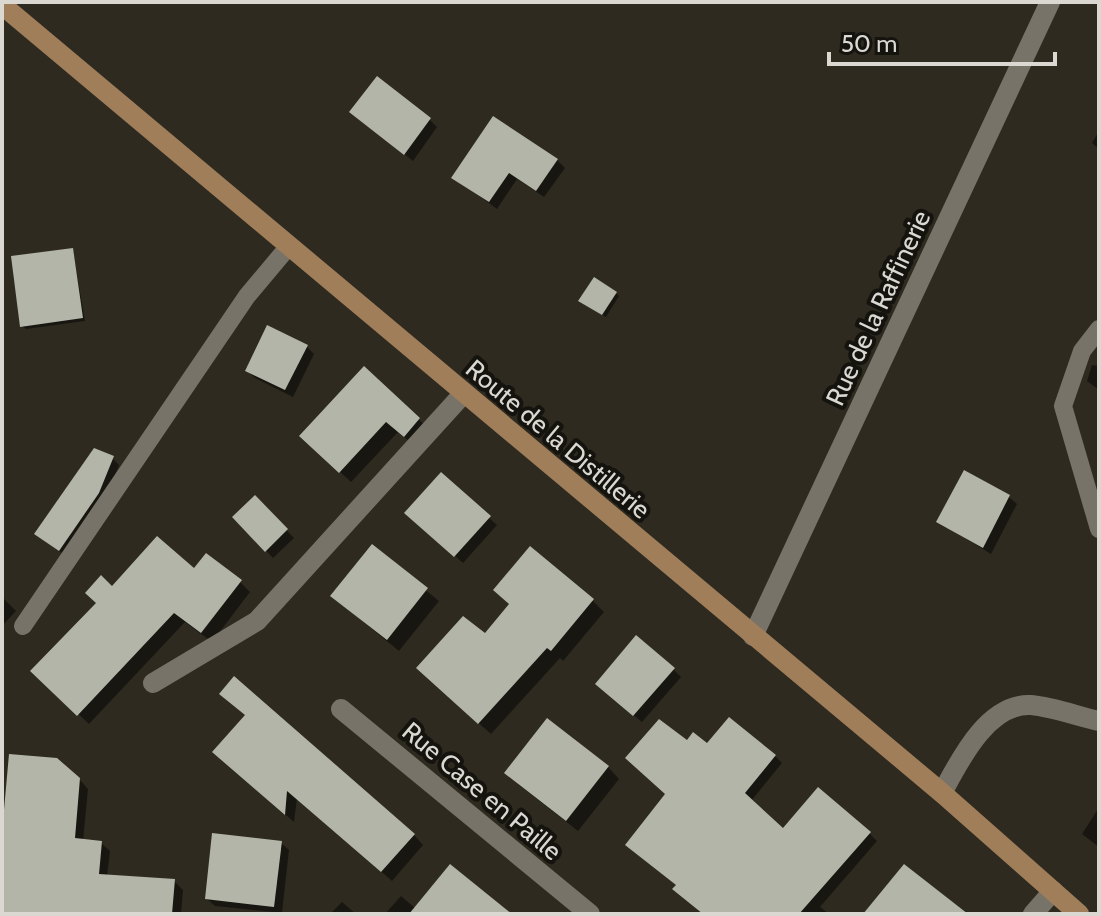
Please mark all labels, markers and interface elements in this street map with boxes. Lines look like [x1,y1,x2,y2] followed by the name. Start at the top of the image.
[829,16,1055,66] scale bar
[841,29,897,58] text: 50 m
[819,205,937,411] street label: Rue de la Raffinerie
[459,353,657,525] street label: Route de la Distillerie
[396,715,568,867] street label: Rue Case en Paille

